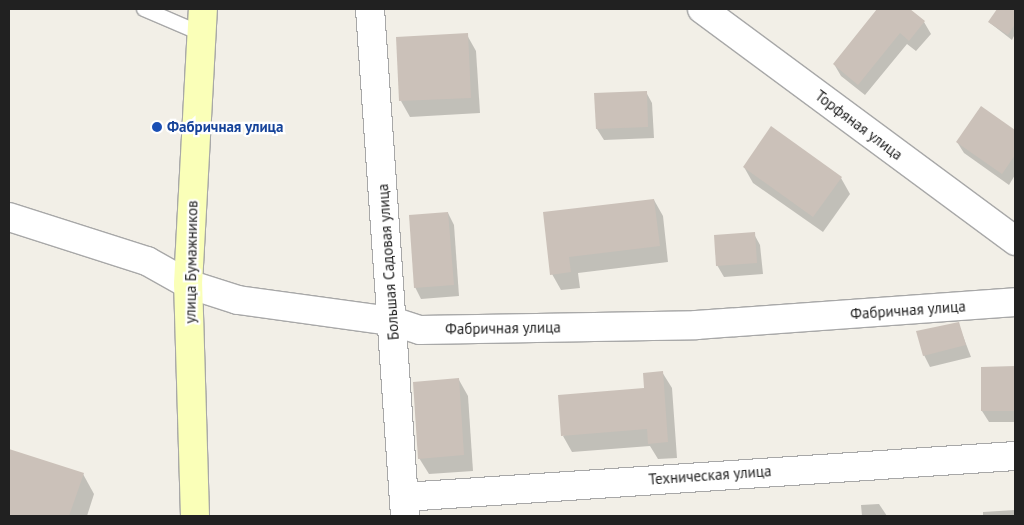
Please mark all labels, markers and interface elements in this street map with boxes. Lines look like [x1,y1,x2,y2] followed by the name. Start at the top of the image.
[812,86,906,164] street label: Торфяная улица
[167,118,284,136] place label: Фабричная улица
[151,121,163,133] marker: Фабричная улица
[374,183,402,341] street label: Большая Садовая улица
[181,200,201,324] street label: улица Бумажников
[850,297,966,323] street label: Фабричная улица
[445,318,561,338] street label: Фабричная улица
[648,462,772,488] street label: Техническая улица

